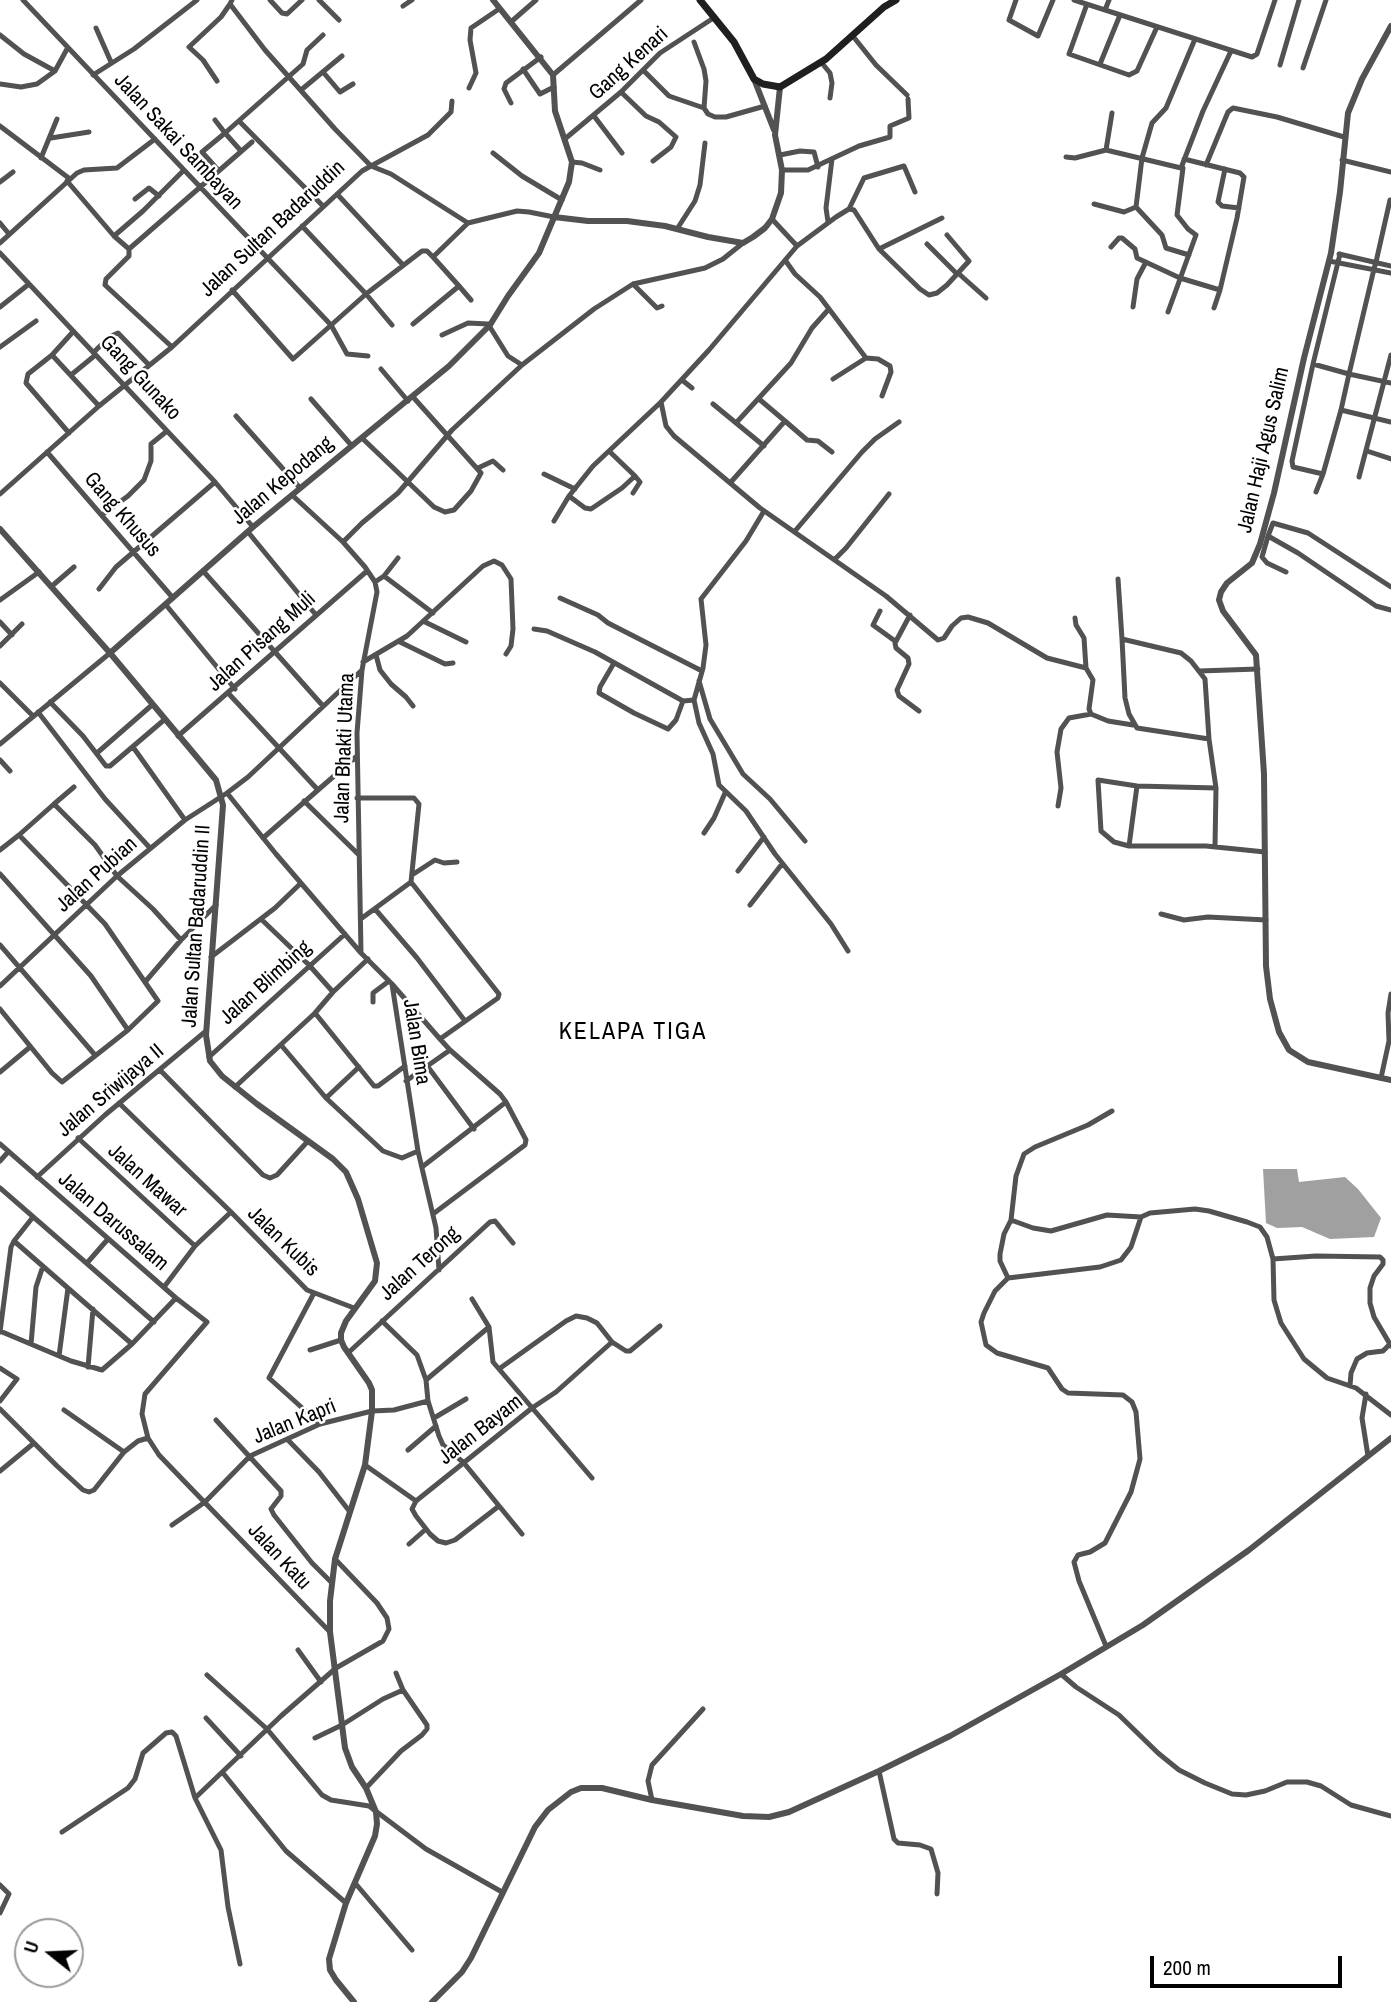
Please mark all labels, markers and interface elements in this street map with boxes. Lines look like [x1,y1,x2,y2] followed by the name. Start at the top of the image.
[584,22,674,106] street label: Gang Kenari
[108,69,248,215] street label: Jalan Sakai Sambayan
[195,155,351,303] street label: Jalan Sultan Badaruddin
[94,330,186,426] street label: Gang Gunako
[1233,365,1295,535] street label: Jalan Haji Agus Salim
[227,431,339,531] street label: Jalan Kepodang
[78,467,166,563] street label: Gang Khusus
[203,587,321,697] street label: Jalan Pisang Muli
[330,672,360,824] street label: Jalan Bhakti Utama
[177,824,217,1028] street label: Jalan Sultan Badaruddin II
[51,832,143,918] street label: Jalan Pubian
[215,936,317,1030] street label: Jalan Blimbing
[397,997,435,1087] street label: Jalan Bima
[560,1019,706,1047] district label: KELAPA TIGA
[53,1039,169,1143] street label: Jalan Sriwijaya II
[102,1139,192,1223] street label: Jalan Mawar
[53,1167,173,1277] street label: Jalan Darussalam
[242,1202,324,1282] street label: Jalan Kubis
[375,1222,465,1306] street label: Jalan Terong
[434,1389,528,1471] street label: Jalan Bayam
[250,1394,340,1450] street label: Jalan Kapri
[242,1519,316,1595] street label: Jalan Katu
[14,1918,84,1988] north arrow
[17,1938,45,1956] text: U
[1153,1942,1346,1986] scale bar
[1163,1953,1211,1982] text: 200 m

